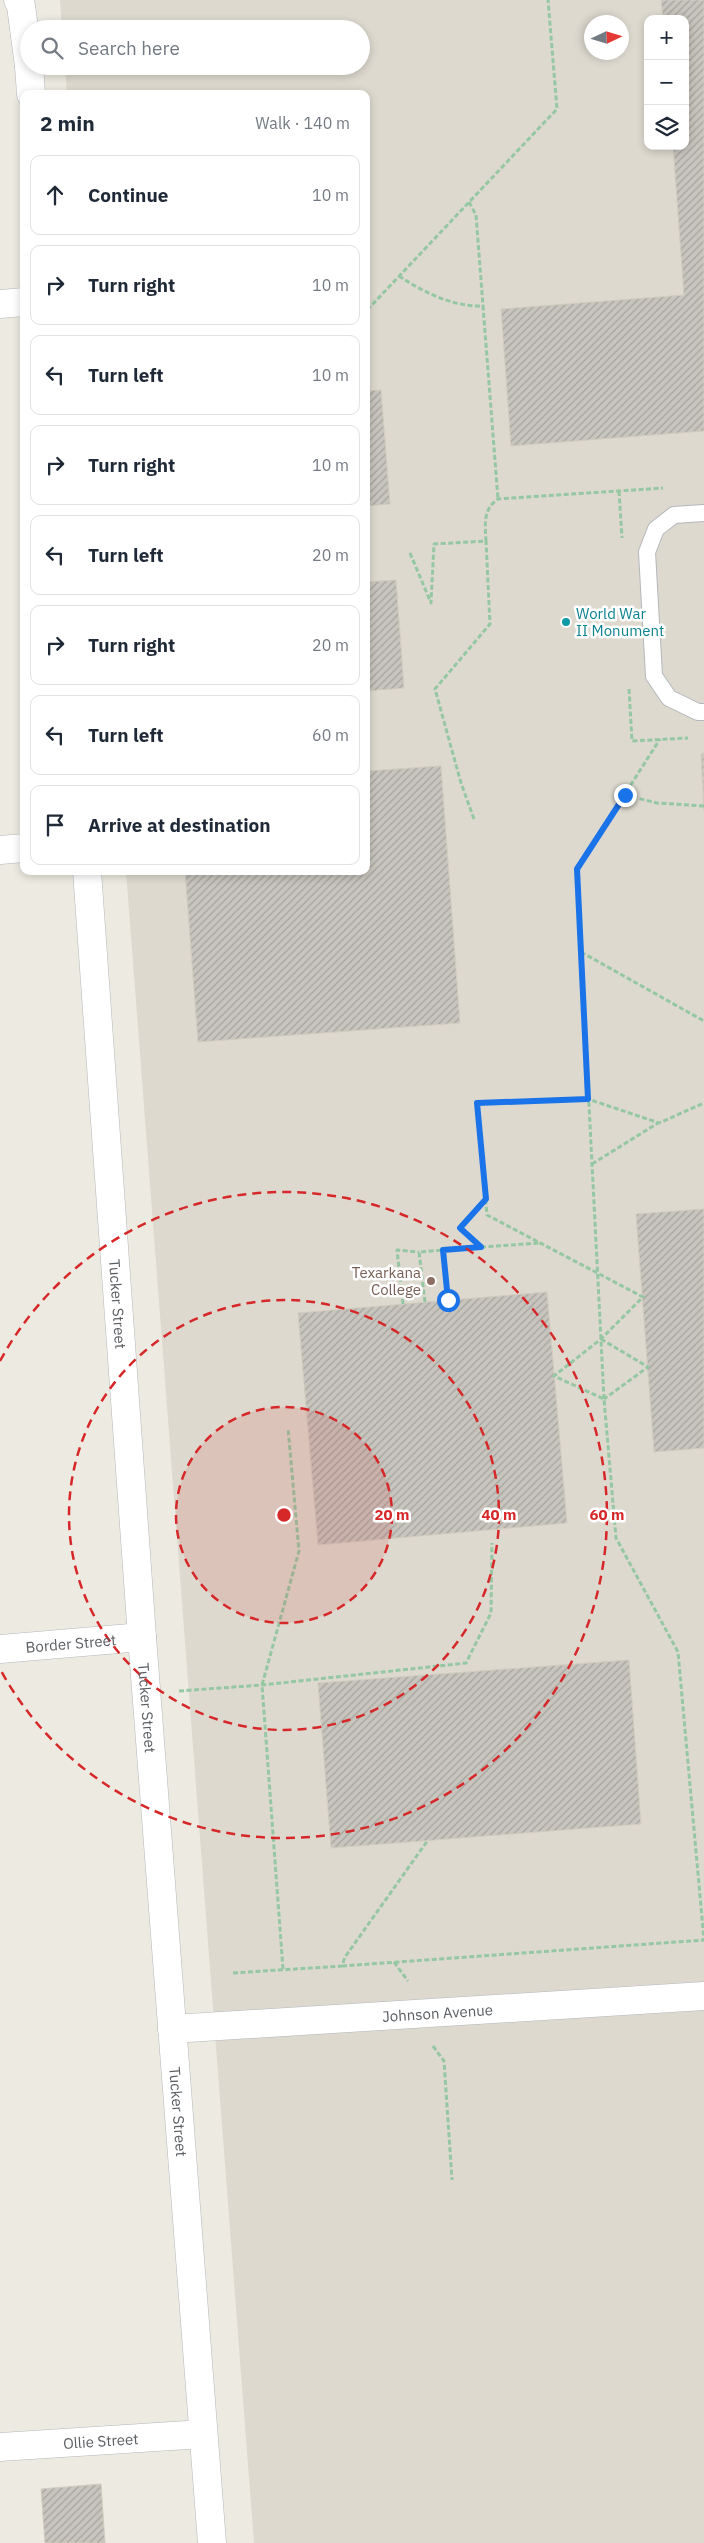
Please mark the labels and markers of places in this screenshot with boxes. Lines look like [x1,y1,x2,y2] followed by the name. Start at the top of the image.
[576,604,664,640] place label: World War II Monument
[560,616,572,628] marker: World War II Monument
[352,1263,421,1299] place label: Texarkana College
[425,1275,437,1287] marker: Texarkana College
[275,1506,293,1524] centre of rings

